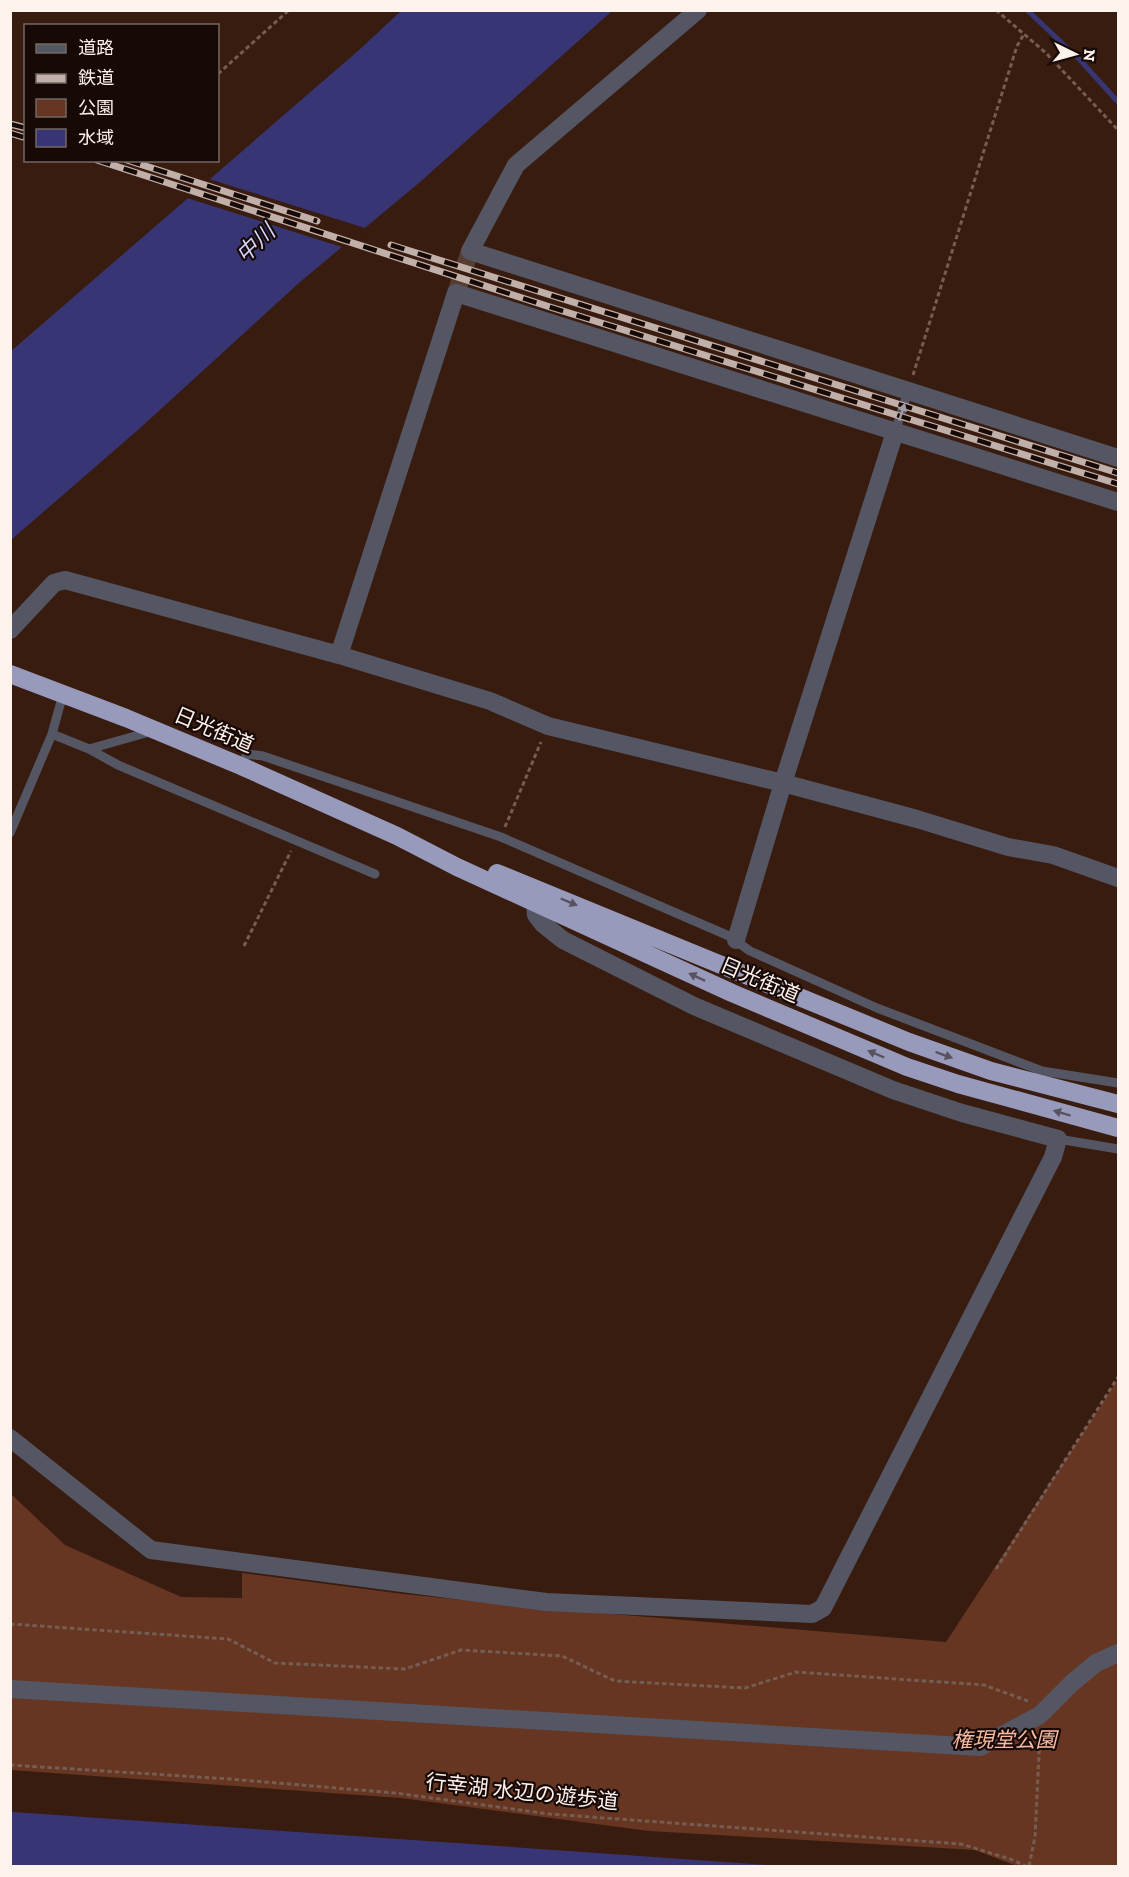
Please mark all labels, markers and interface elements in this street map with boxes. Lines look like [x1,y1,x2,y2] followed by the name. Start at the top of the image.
[24,24,219,162] legend
[1045,24,1105,84] north arrow
[78,37,114,59] text: 道路
[1079,48,1099,62] text: N
[78,67,114,89] text: 鉄道
[78,97,114,119] text: 公園
[78,127,114,149] text: 水域
[230,217,282,268] water label: 中川
[897,403,907,421] one-way arrow
[171,702,258,757] street label: 日光街道
[561,897,578,906] one-way arrow
[717,952,804,1007] street label: 日光街道
[688,972,706,982] one-way arrow
[867,1049,885,1059] one-way arrow
[935,1051,953,1060] one-way arrow
[1053,1108,1071,1117] one-way arrow
[952,1727,1059,1752] park label: 権現堂公園
[424,1769,620,1814] street label: 行幸湖 水辺の遊歩道

